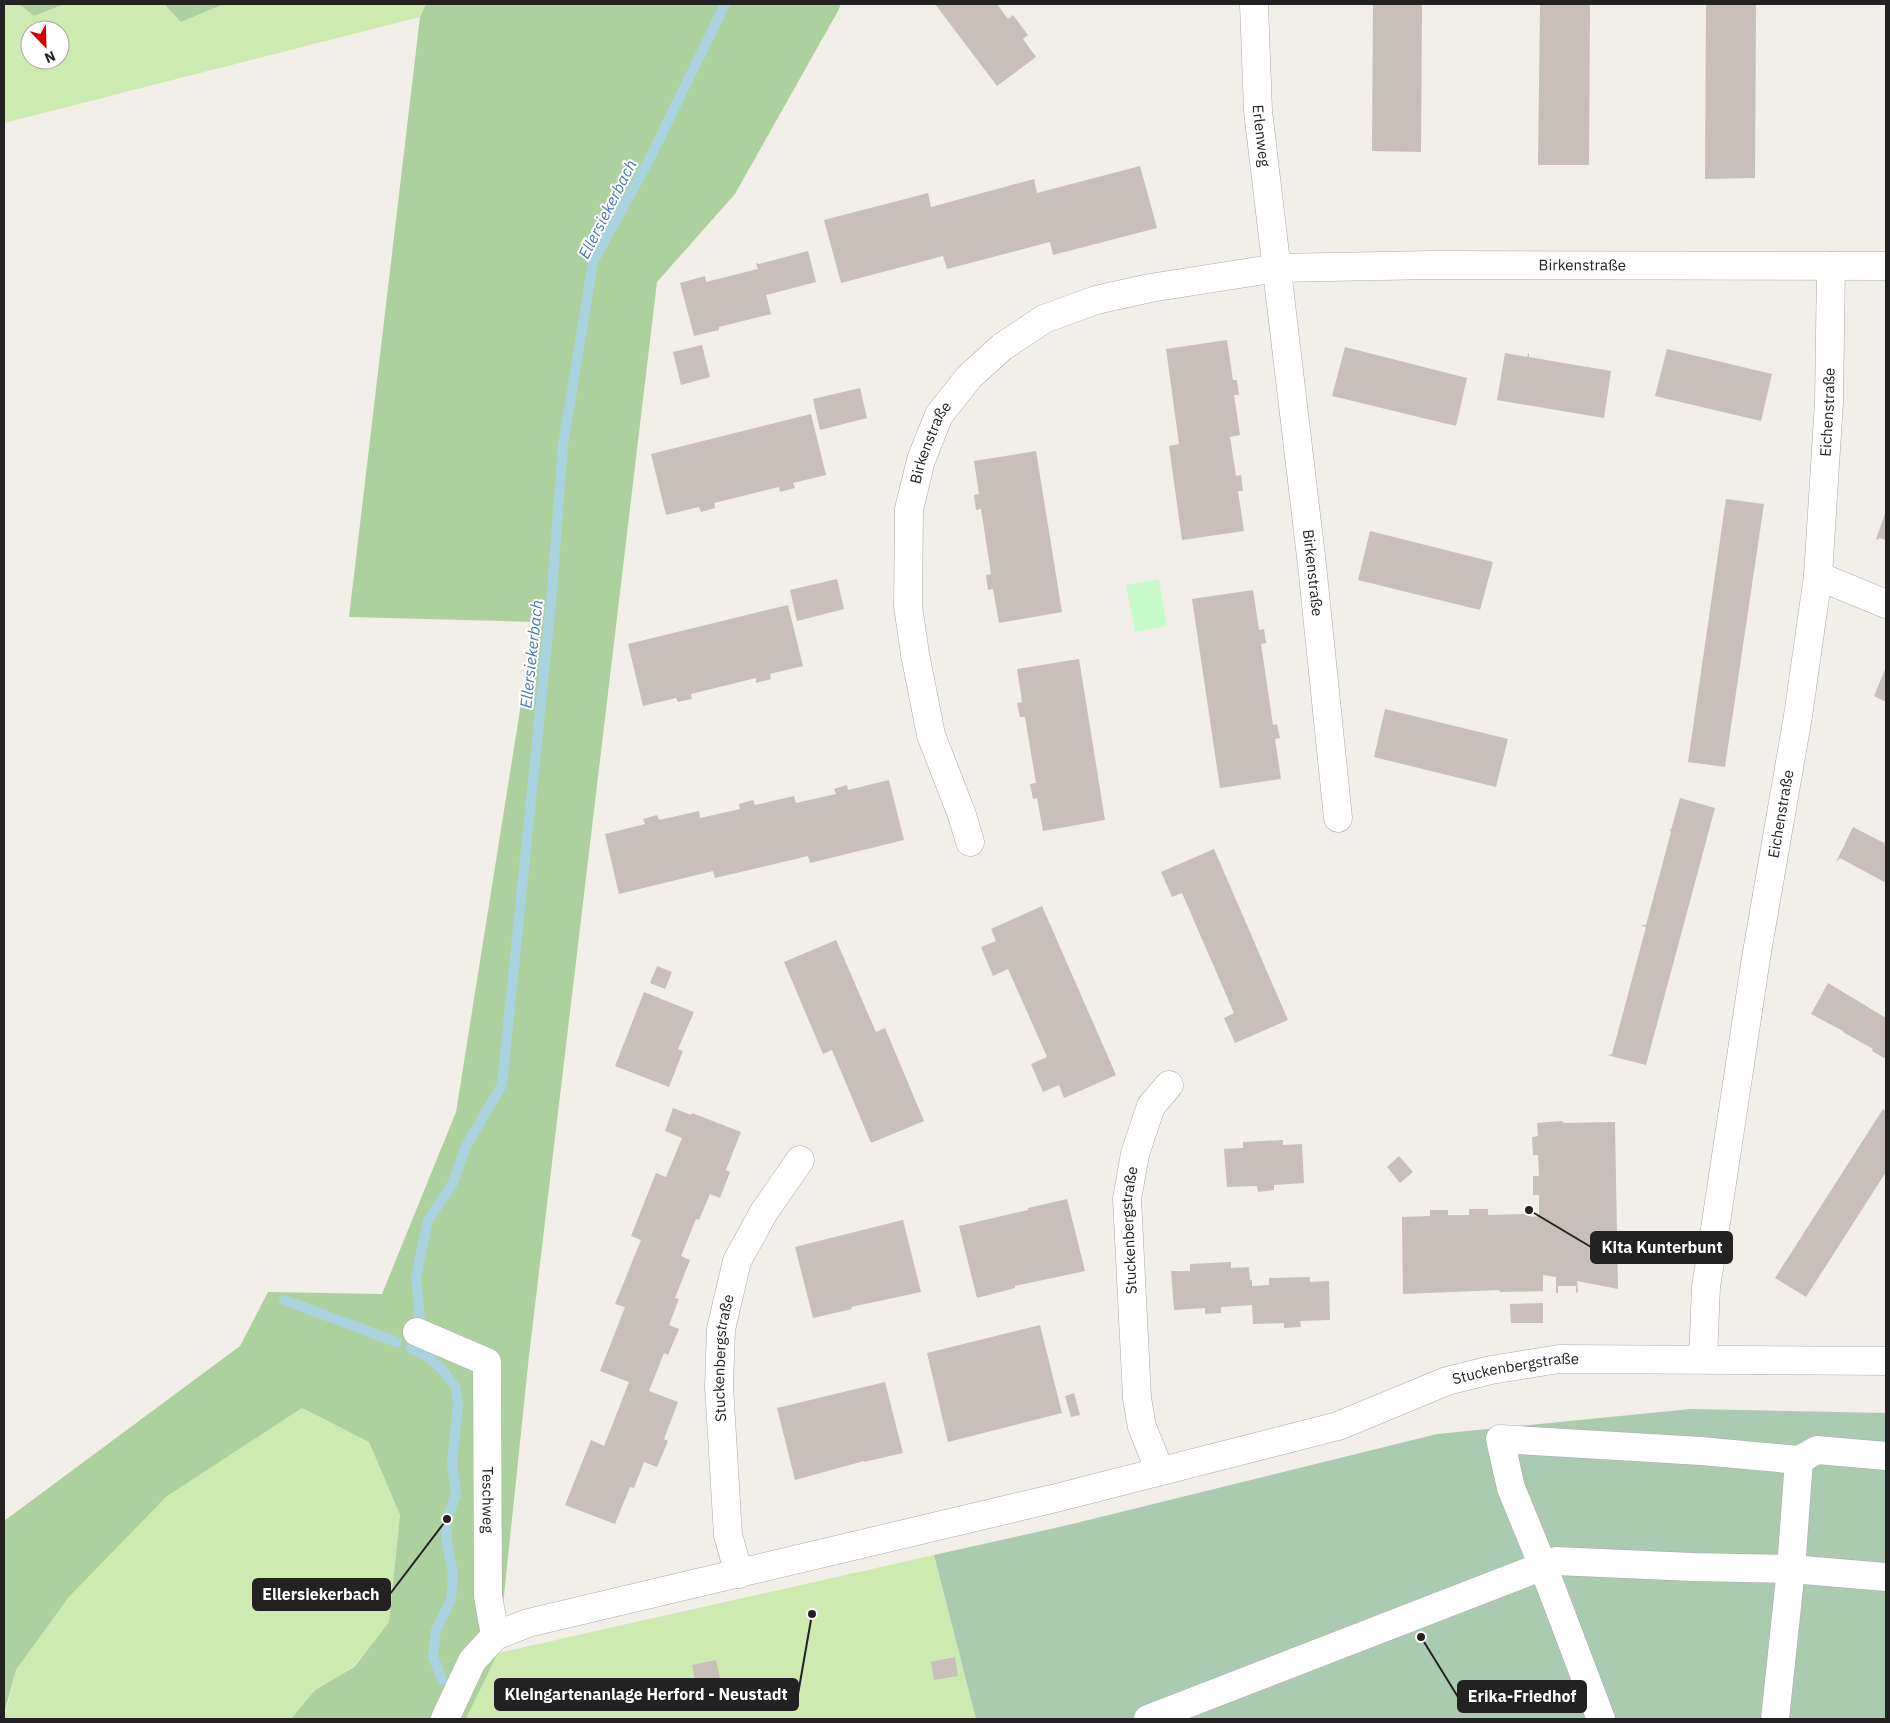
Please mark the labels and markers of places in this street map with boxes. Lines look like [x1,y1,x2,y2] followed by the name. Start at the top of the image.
[1591,1232,1732,1263] callout: Kita Kunterbunt
[253,1579,390,1610] callout: Ellersiekerbach
[495,1679,798,1710] callout: Kleingartenanlage Herford - Neustadt
[1458,1681,1586,1712] callout: Erika-Friedhof

